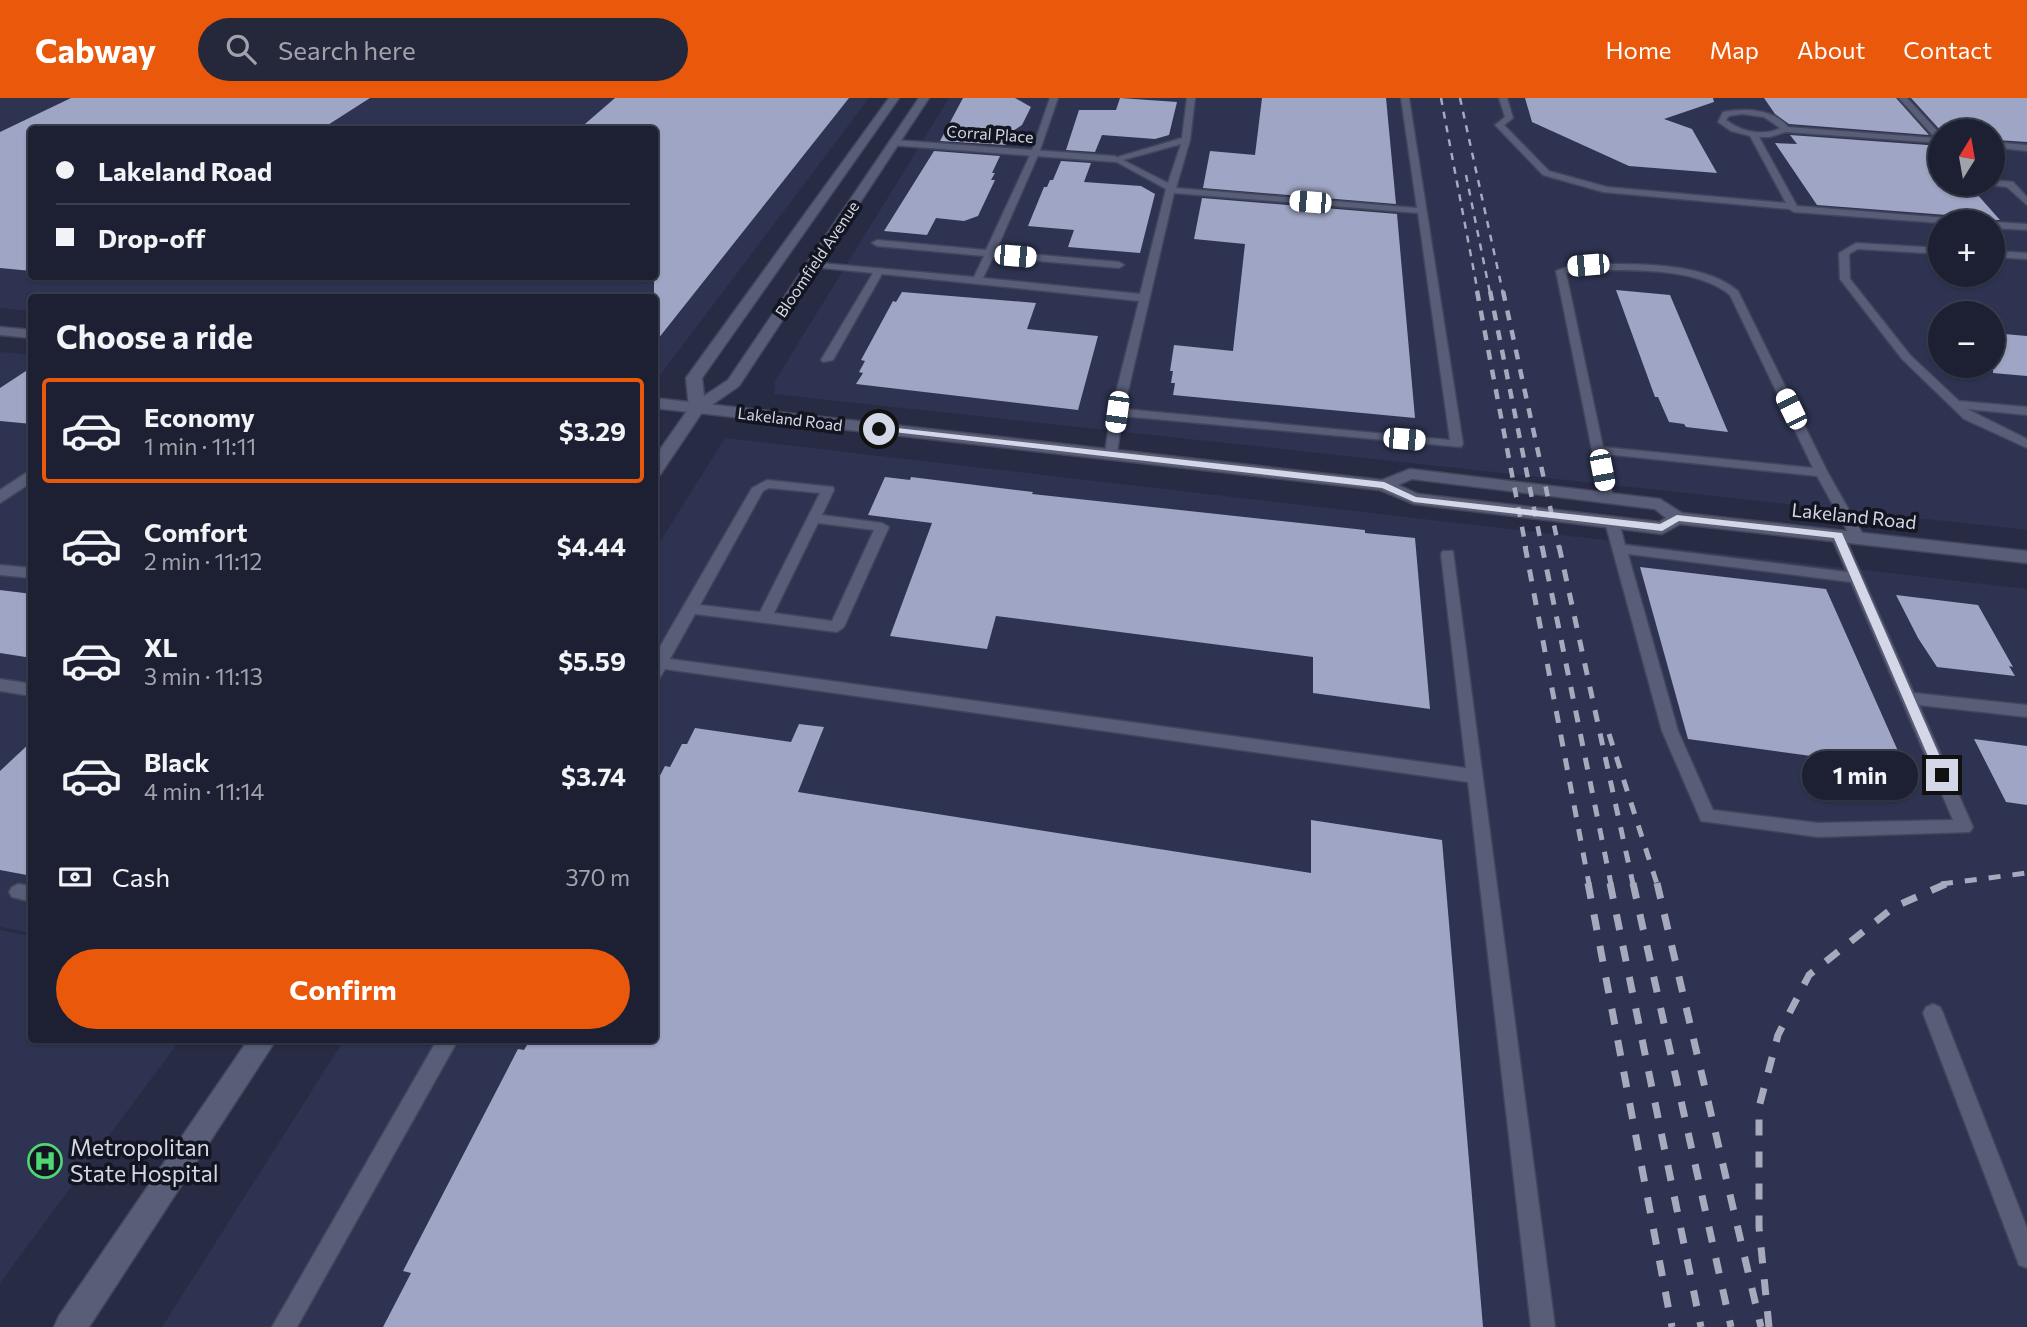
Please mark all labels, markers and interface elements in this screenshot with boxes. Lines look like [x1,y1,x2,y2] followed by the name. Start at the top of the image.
[198,18,688,81] search box
[35,29,156,70] text: Cabway
[222,30,260,68] icon: search
[278,34,416,65] text: Search here
[1606,35,1672,64] text: Home
[1710,35,1759,64] text: Map
[1797,35,1865,64] text: About
[1903,35,1992,64] text: Contact
[1928,119,2006,196] north arrow
[1928,119,2005,378] map controls
[946,121,1034,146] street label: Corral Place
[98,155,272,186] text: Lakeland Road
[1289,190,1332,214] car
[771,197,863,320] street label: Bloomfield Avenue
[1928,210,2005,287] button: +
[98,222,205,253] text: Drop-off
[994,244,1037,268] car
[1567,253,1610,277] car
[1928,301,2005,378] button: −
[56,316,253,356] text: Choose a ride
[1773,386,1810,432] car
[1104,390,1131,434] car
[60,399,123,462] icon: car
[144,401,255,432] text: Economy
[737,403,844,434] street label: Lakeland Road
[863,413,895,445] route start
[559,415,626,446] text: $3.29
[1383,427,1426,451] car
[144,432,256,460] text: 1 min · 11:11
[1588,447,1617,493] car
[1791,498,1918,533] street label: Lakeland Road
[60,514,123,577] icon: car
[144,516,247,547] text: Comfort
[557,530,626,561] text: $4.44
[144,547,262,575] text: 2 min · 11:12
[60,629,123,692] icon: car
[144,631,178,662] text: XL
[558,645,626,676] text: $5.59
[144,662,263,690] text: 3 min · 11:13
[60,744,123,807] icon: car
[144,746,210,777] text: Black
[1802,750,1918,800] callout: 1 min
[1926,759,1958,791] route end
[561,760,626,791] text: $3.74
[1833,761,1887,789] text: 1 min
[144,777,264,805] text: 4 min · 11:14
[56,858,94,896] icon: cash
[112,861,170,892] text: Cash
[565,863,630,891] text: 370 m
[56,949,630,1029] button: Confirm
[70,1133,219,1187] place label: Metropolitan State Hospital
[26,1142,64,1180] hospital icon: Metropolitan State Hospital

